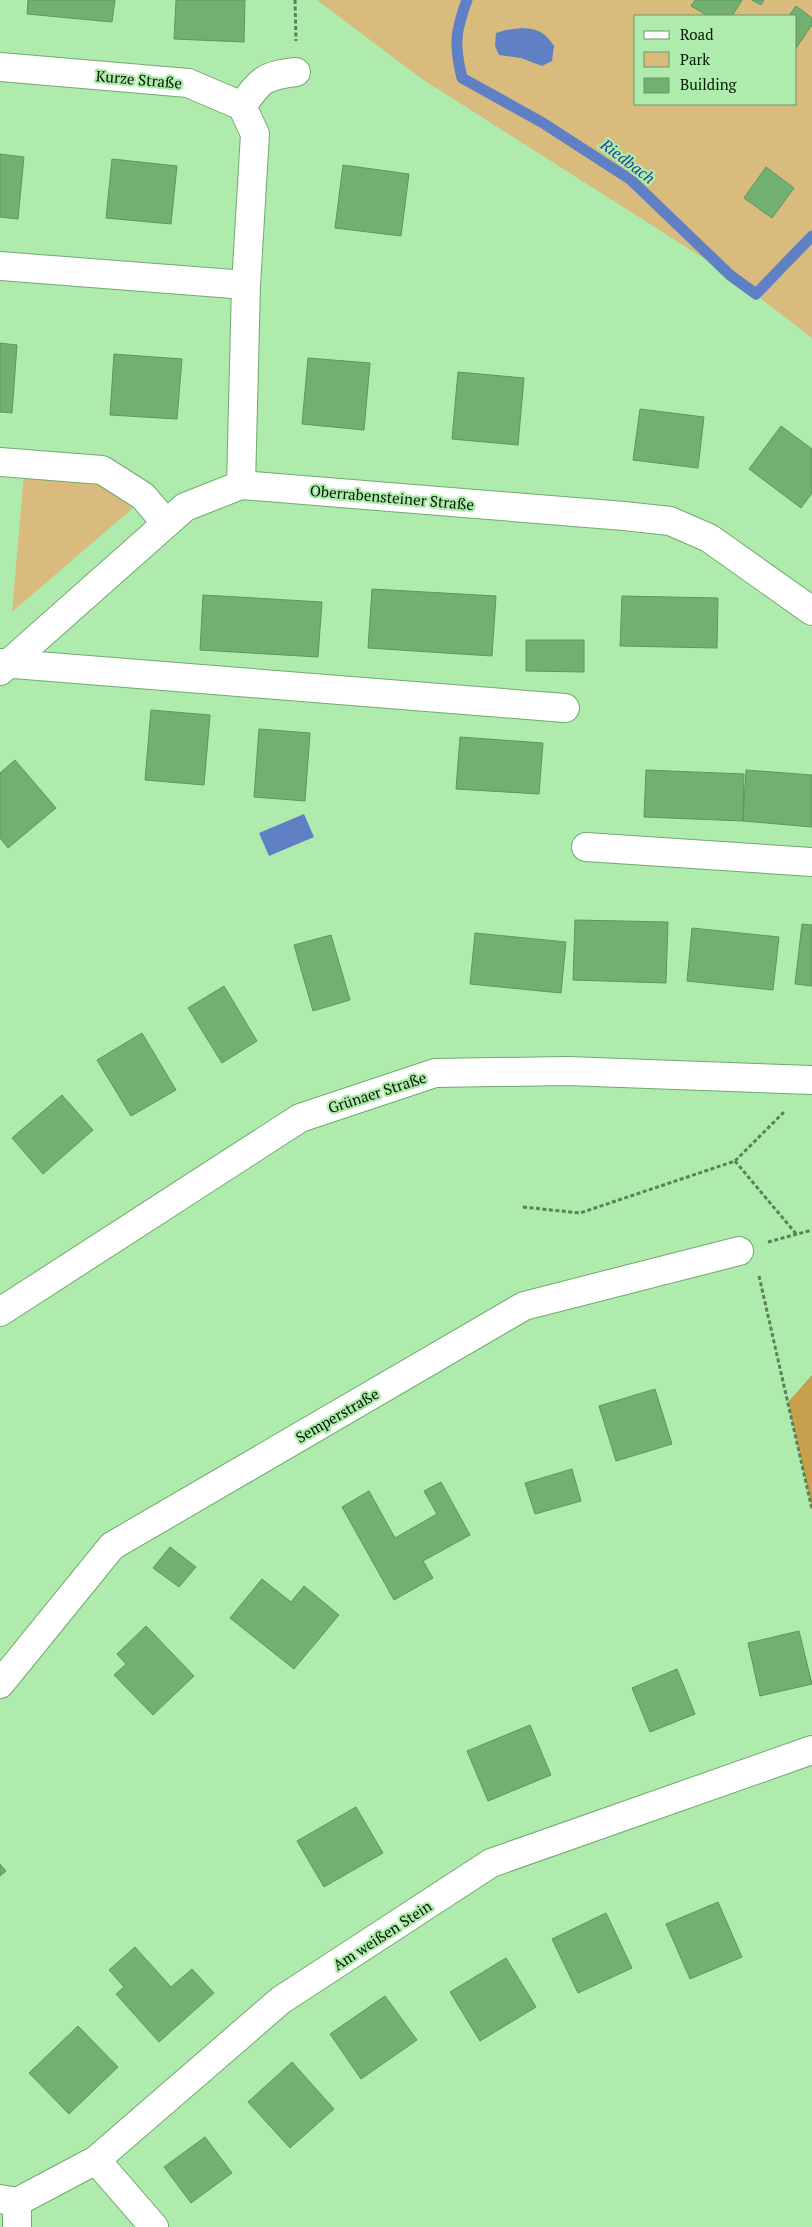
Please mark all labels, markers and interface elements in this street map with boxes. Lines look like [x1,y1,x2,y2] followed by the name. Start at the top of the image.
[634,15,797,105] legend
[680,24,713,44] text: Road
[680,49,710,69] text: Park
[95,65,183,93] street label: Kurze Straße
[680,74,738,94] text: Building
[596,133,660,189] water label: Riedbach
[309,480,475,514] street label: Oberrabensteiner Straße
[325,1067,429,1117] street label: Grünaer Straße
[292,1383,382,1447] street label: Semperstraße
[329,1896,435,1974] street label: Am weißen Stein

